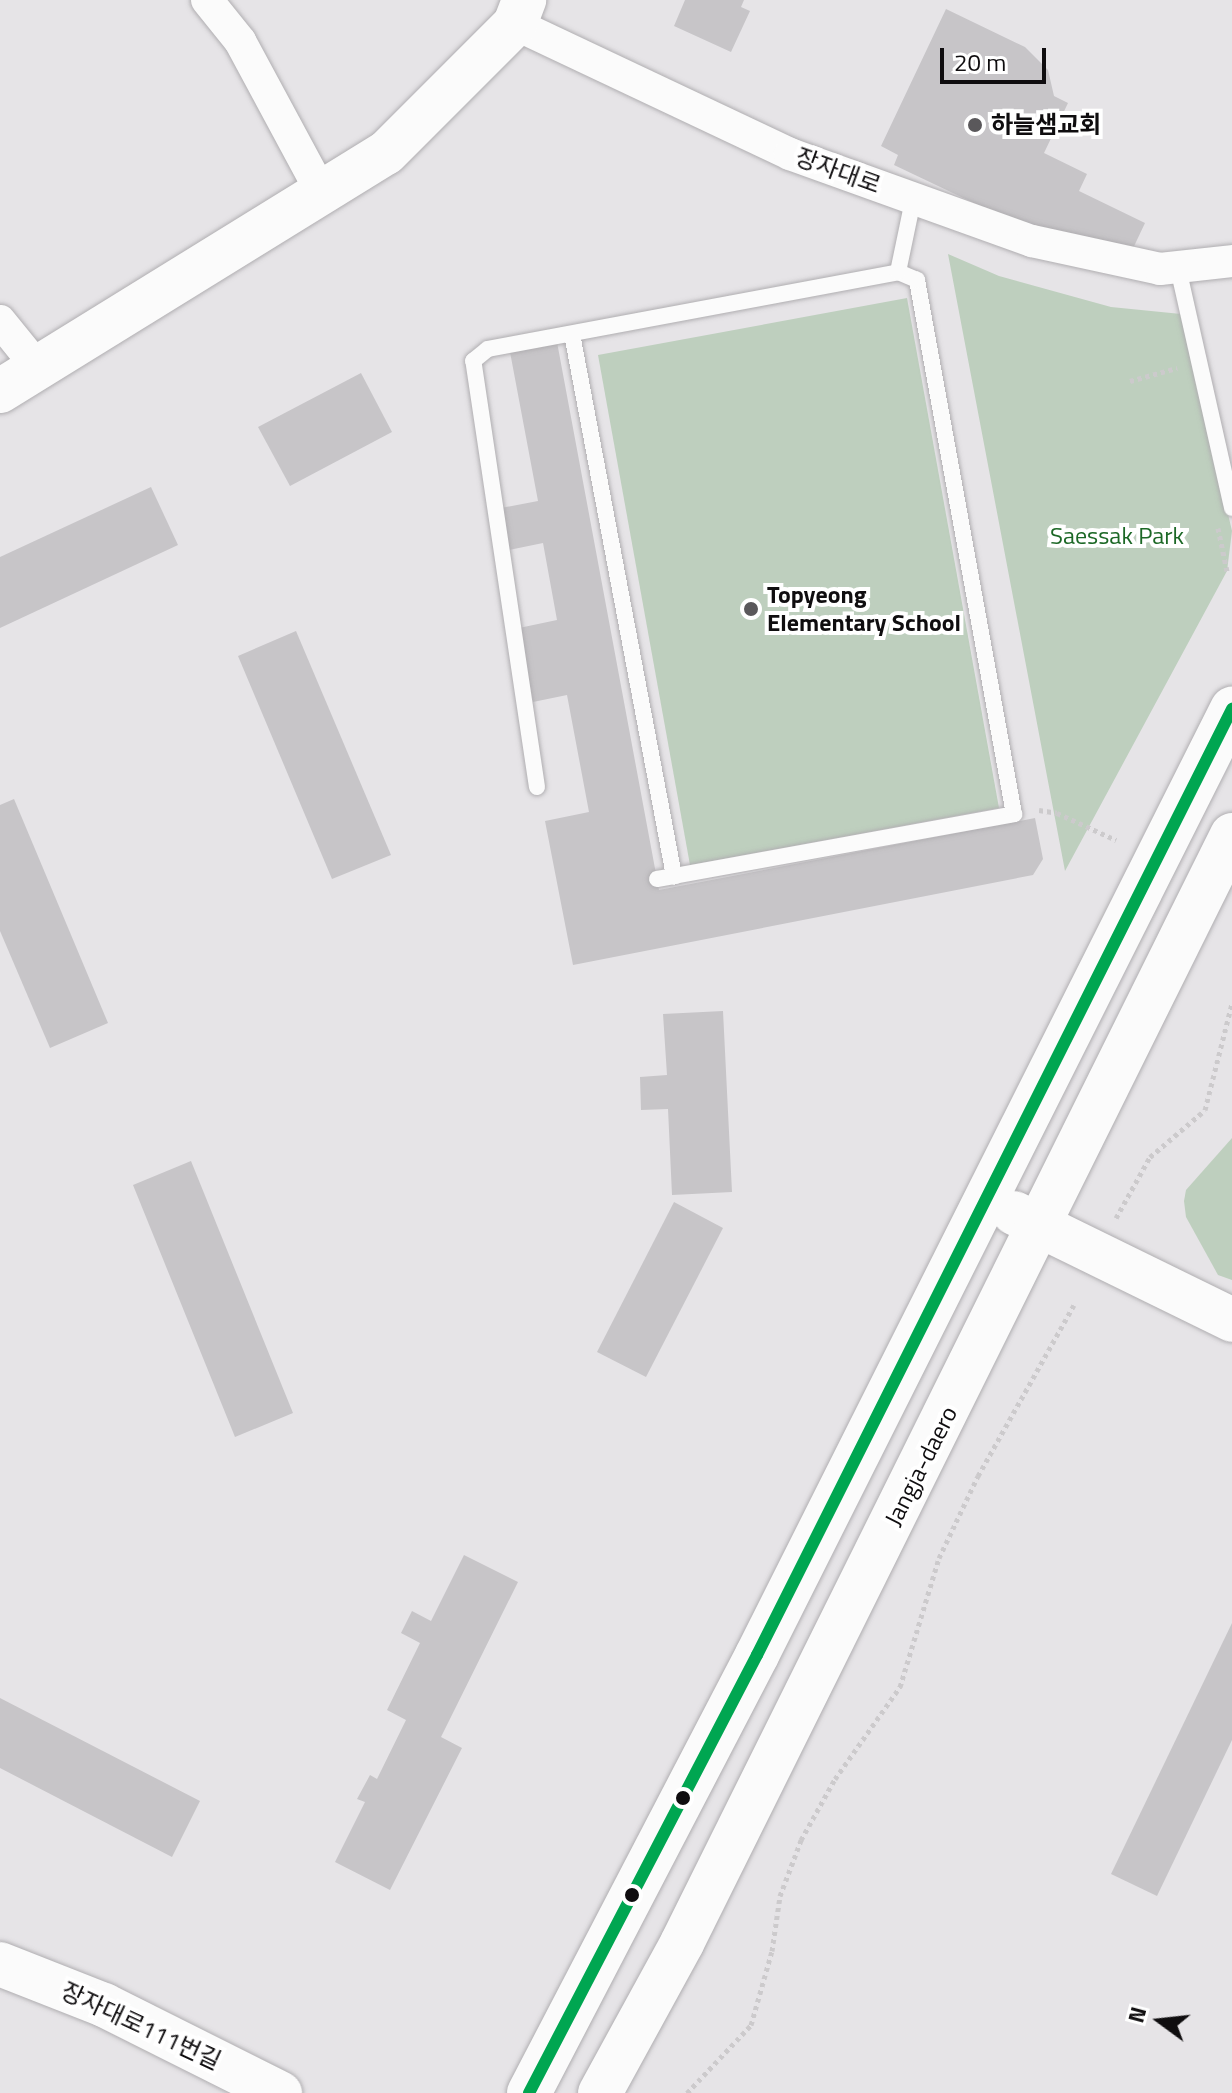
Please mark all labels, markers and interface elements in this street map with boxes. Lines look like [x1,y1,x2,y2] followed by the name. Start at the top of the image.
[944,32,1050,82] scale bar
[954,44,1006,80] text: 20 m
[991,111,1101,139] place label: 하늘샘교회
[966,116,984,134] marker: 하늘샘교회
[792,142,884,200] street label: 장자대로
[1050,522,1184,550] park label: Saessak Park
[767,581,961,637] place label: Topyeong Elementary School
[742,600,760,618] marker: Topyeong Elementary School
[879,1402,963,1530] street label: Jangja-daero
[675,1790,691,1806] unlabelled marker
[624,1887,640,1903] unlabelled marker
[57,1976,225,2076] street label: 장자대로111번길
[1120,1981,1200,2061] north arrow
[1118,2003,1155,2027] text: N

